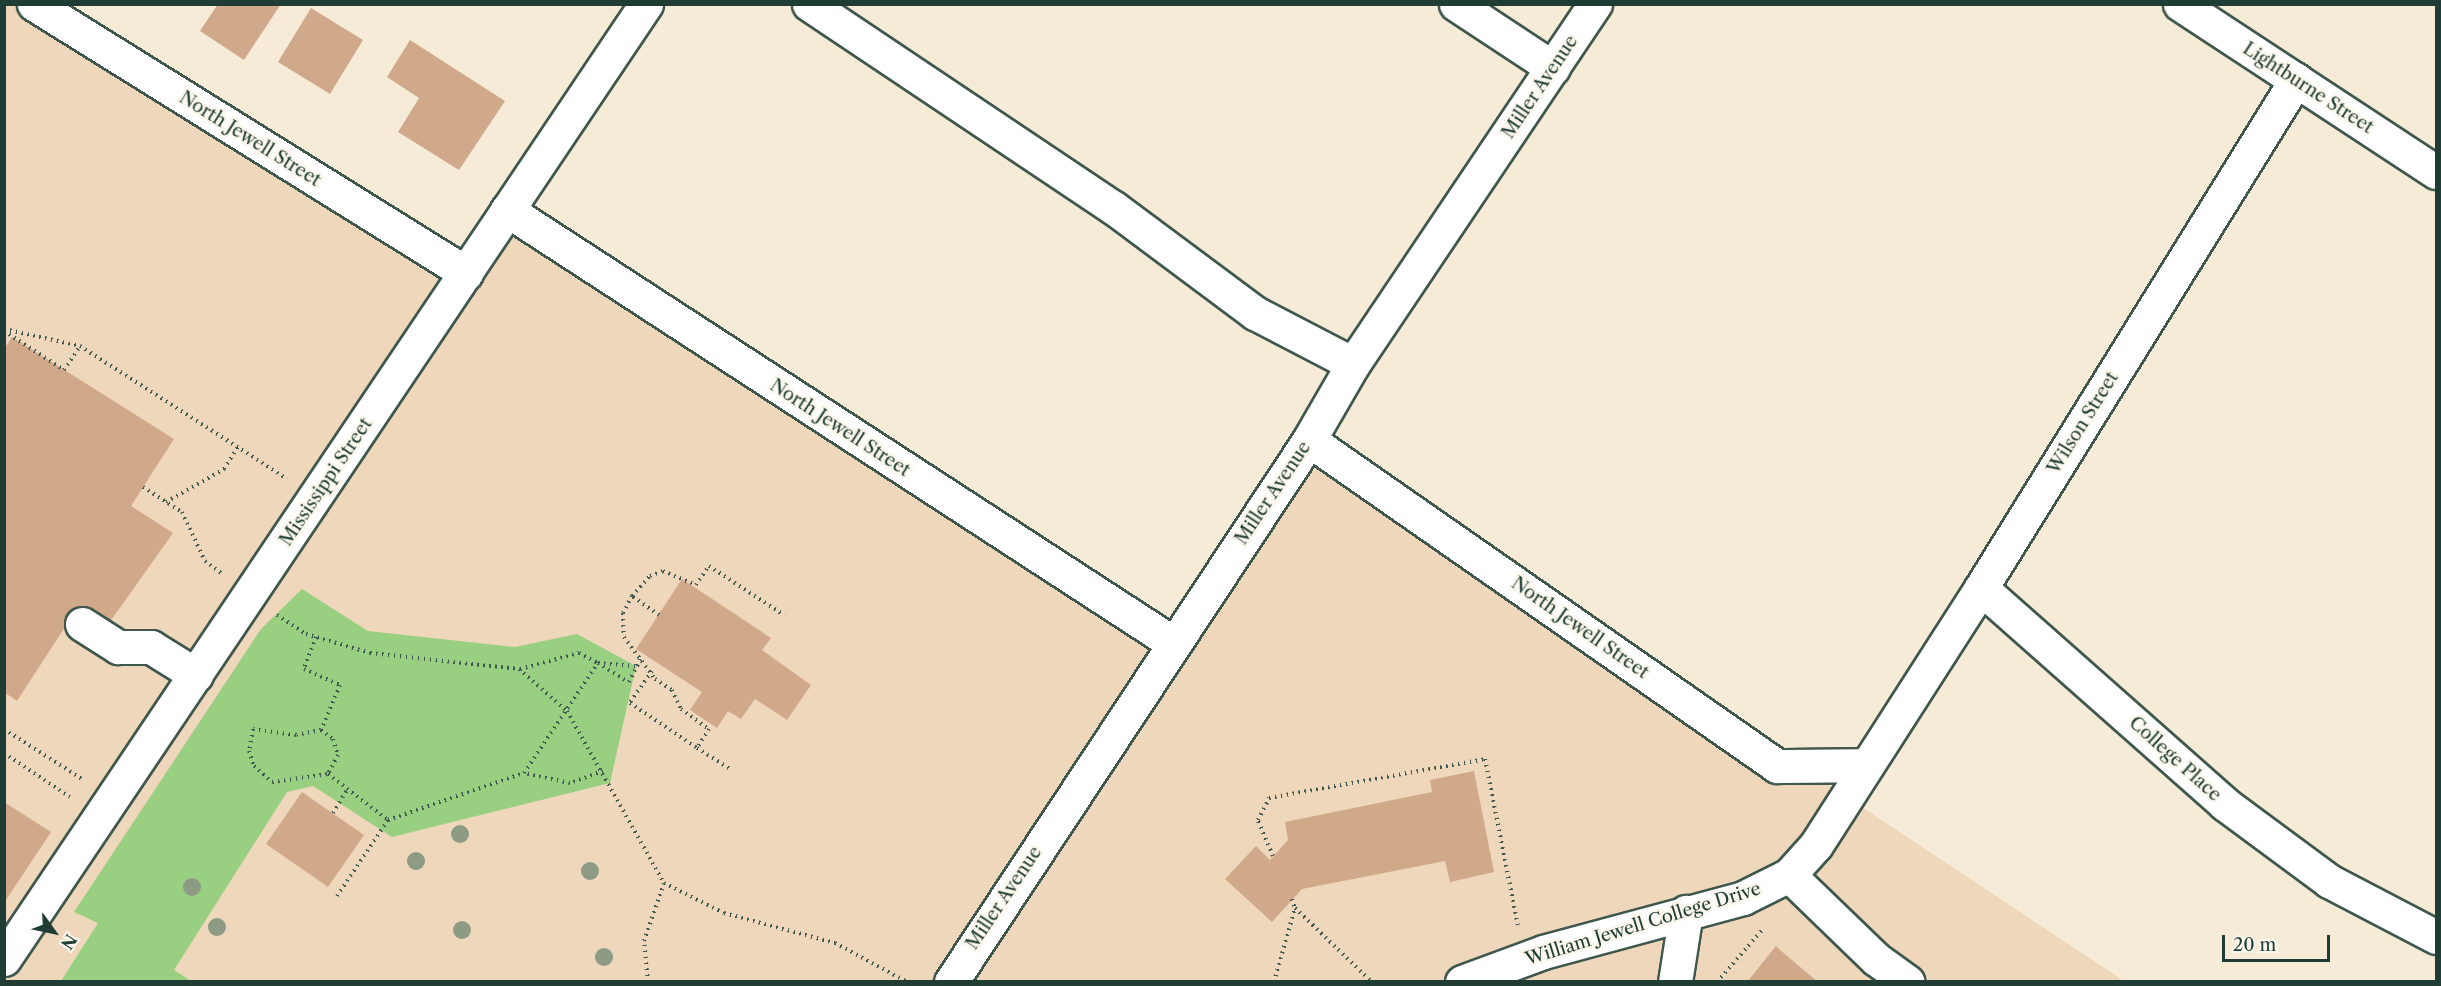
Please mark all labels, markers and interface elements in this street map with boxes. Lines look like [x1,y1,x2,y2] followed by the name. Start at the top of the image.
[1497,31,1583,143] street label: Miller Avenue
[2239,38,2377,138] street label: Lightburne Street
[175,87,325,191] street label: North Jewell Street
[2043,368,2123,478] street label: Wilson Street
[766,375,914,481] street label: North Jewell Street
[275,414,377,550] street label: Mississippi Street
[1230,437,1316,549] street label: Miller Avenue
[1507,573,1653,683] street label: North Jewell Street
[2125,712,2225,806] street label: College Place
[961,842,1047,954] street label: Miller Avenue
[1523,878,1763,970] street label: William Jewell College Drive
[24,902,84,962] north arrow
[2225,923,2333,961] scale bar
[57,931,81,953] text: N
[2233,934,2276,956] text: 20 m

